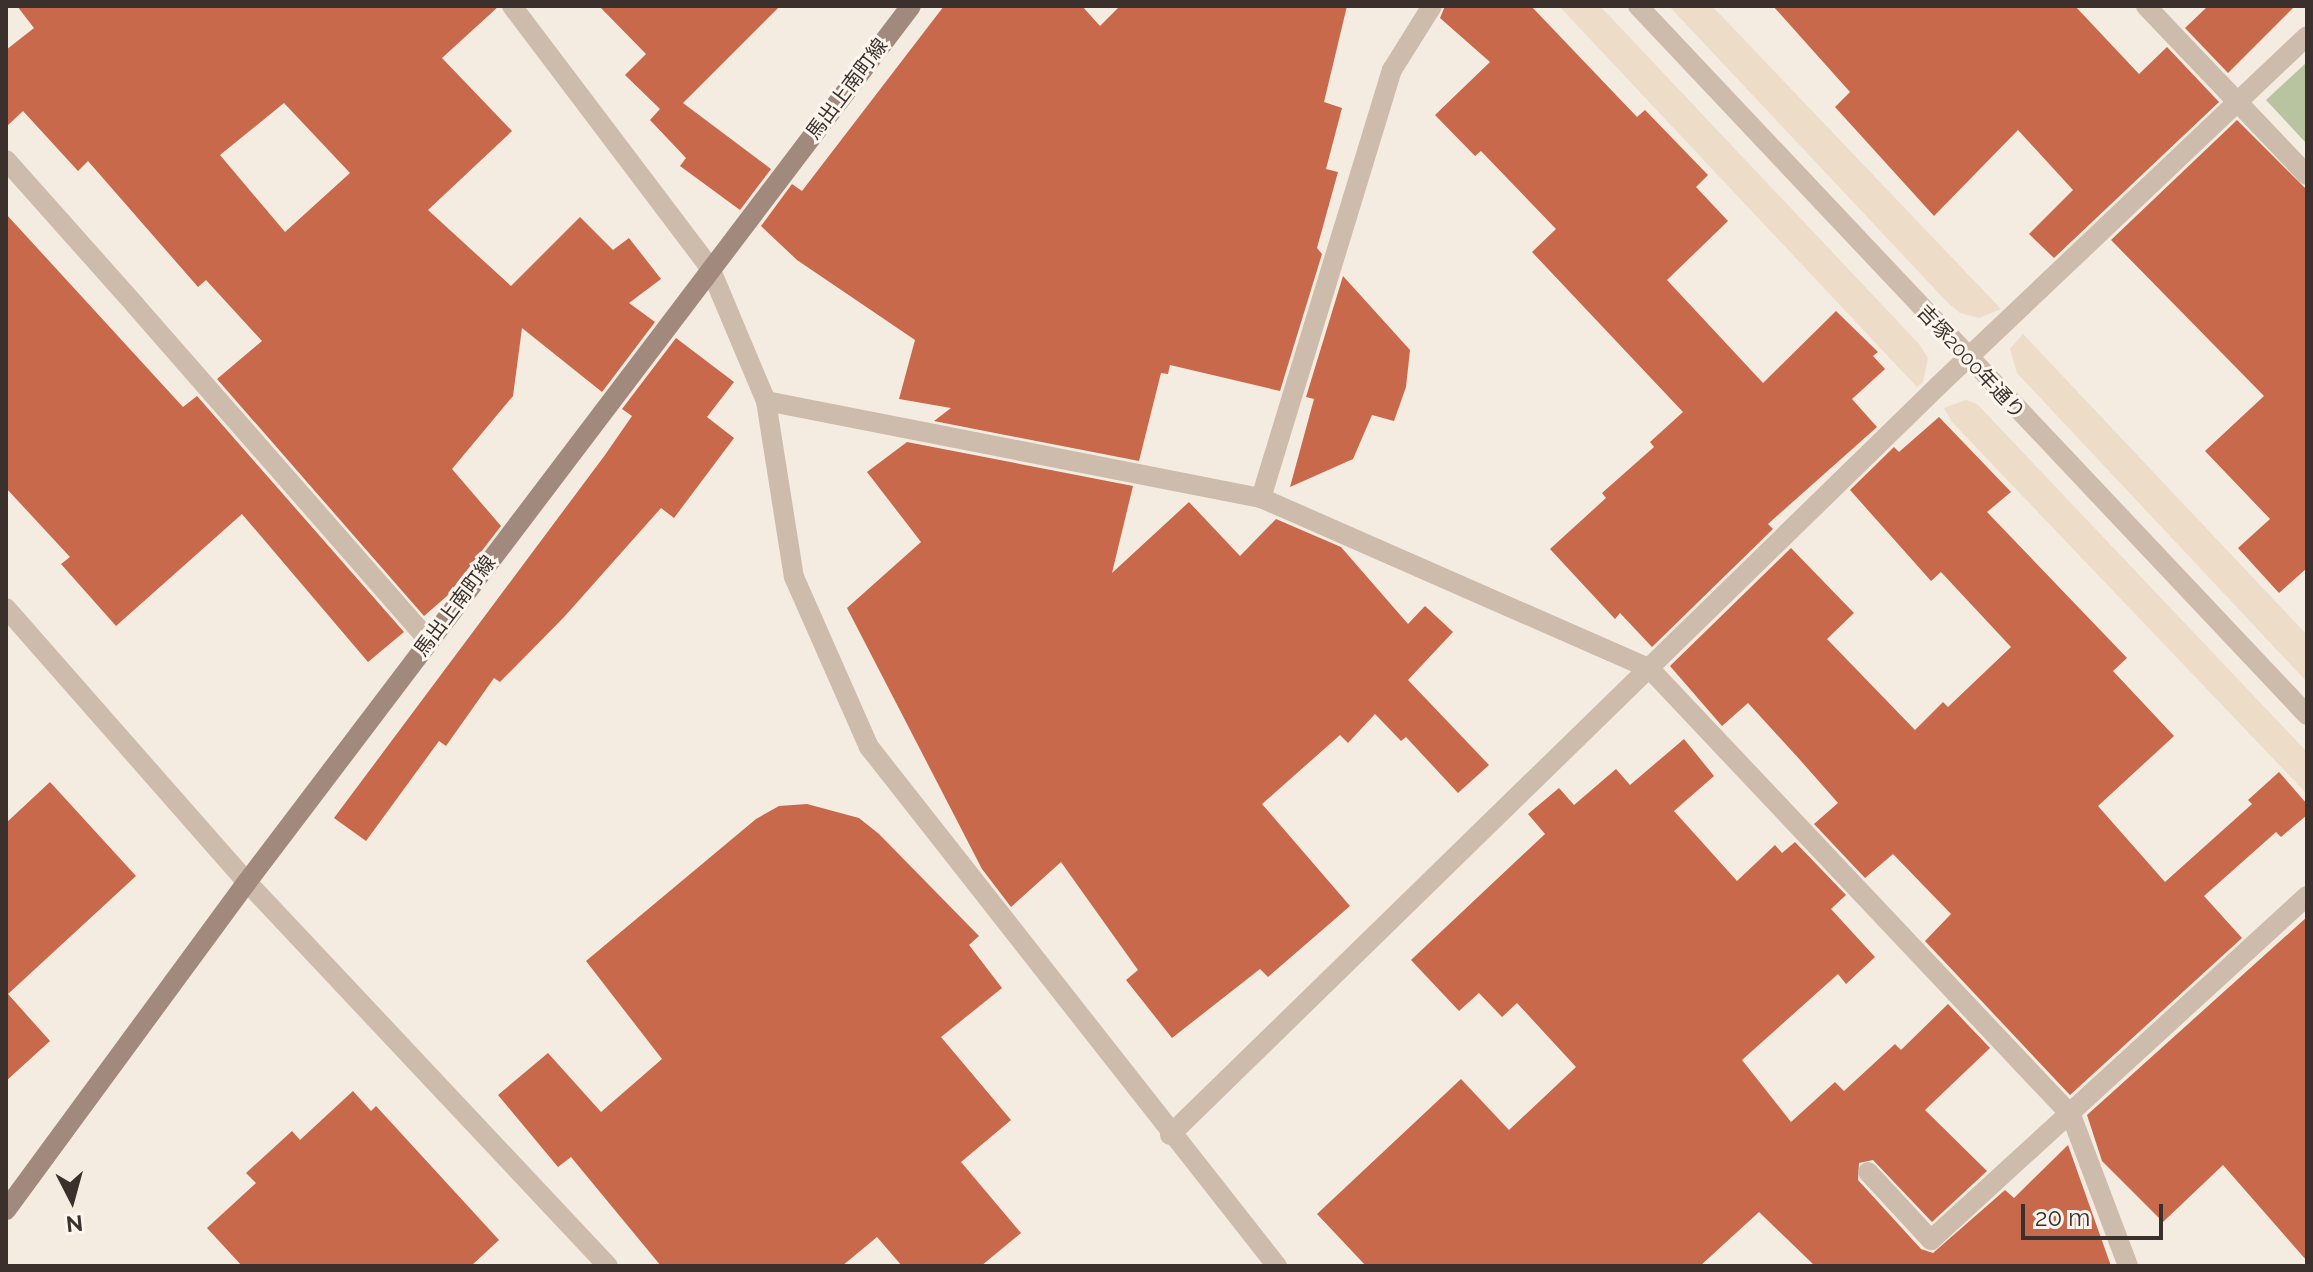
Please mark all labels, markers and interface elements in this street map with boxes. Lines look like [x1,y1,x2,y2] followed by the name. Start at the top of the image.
[801,34,893,144] street label: 馬出上南町線
[1912,300,2030,424] street label: 吉塚2000年通り
[409,551,501,661] street label: 馬出上南町線
[32,1160,112,1240] north arrow
[2025,1188,2167,1238] scale bar
[2035,1203,2090,1232] text: 20 m
[65,1210,84,1238] text: N

